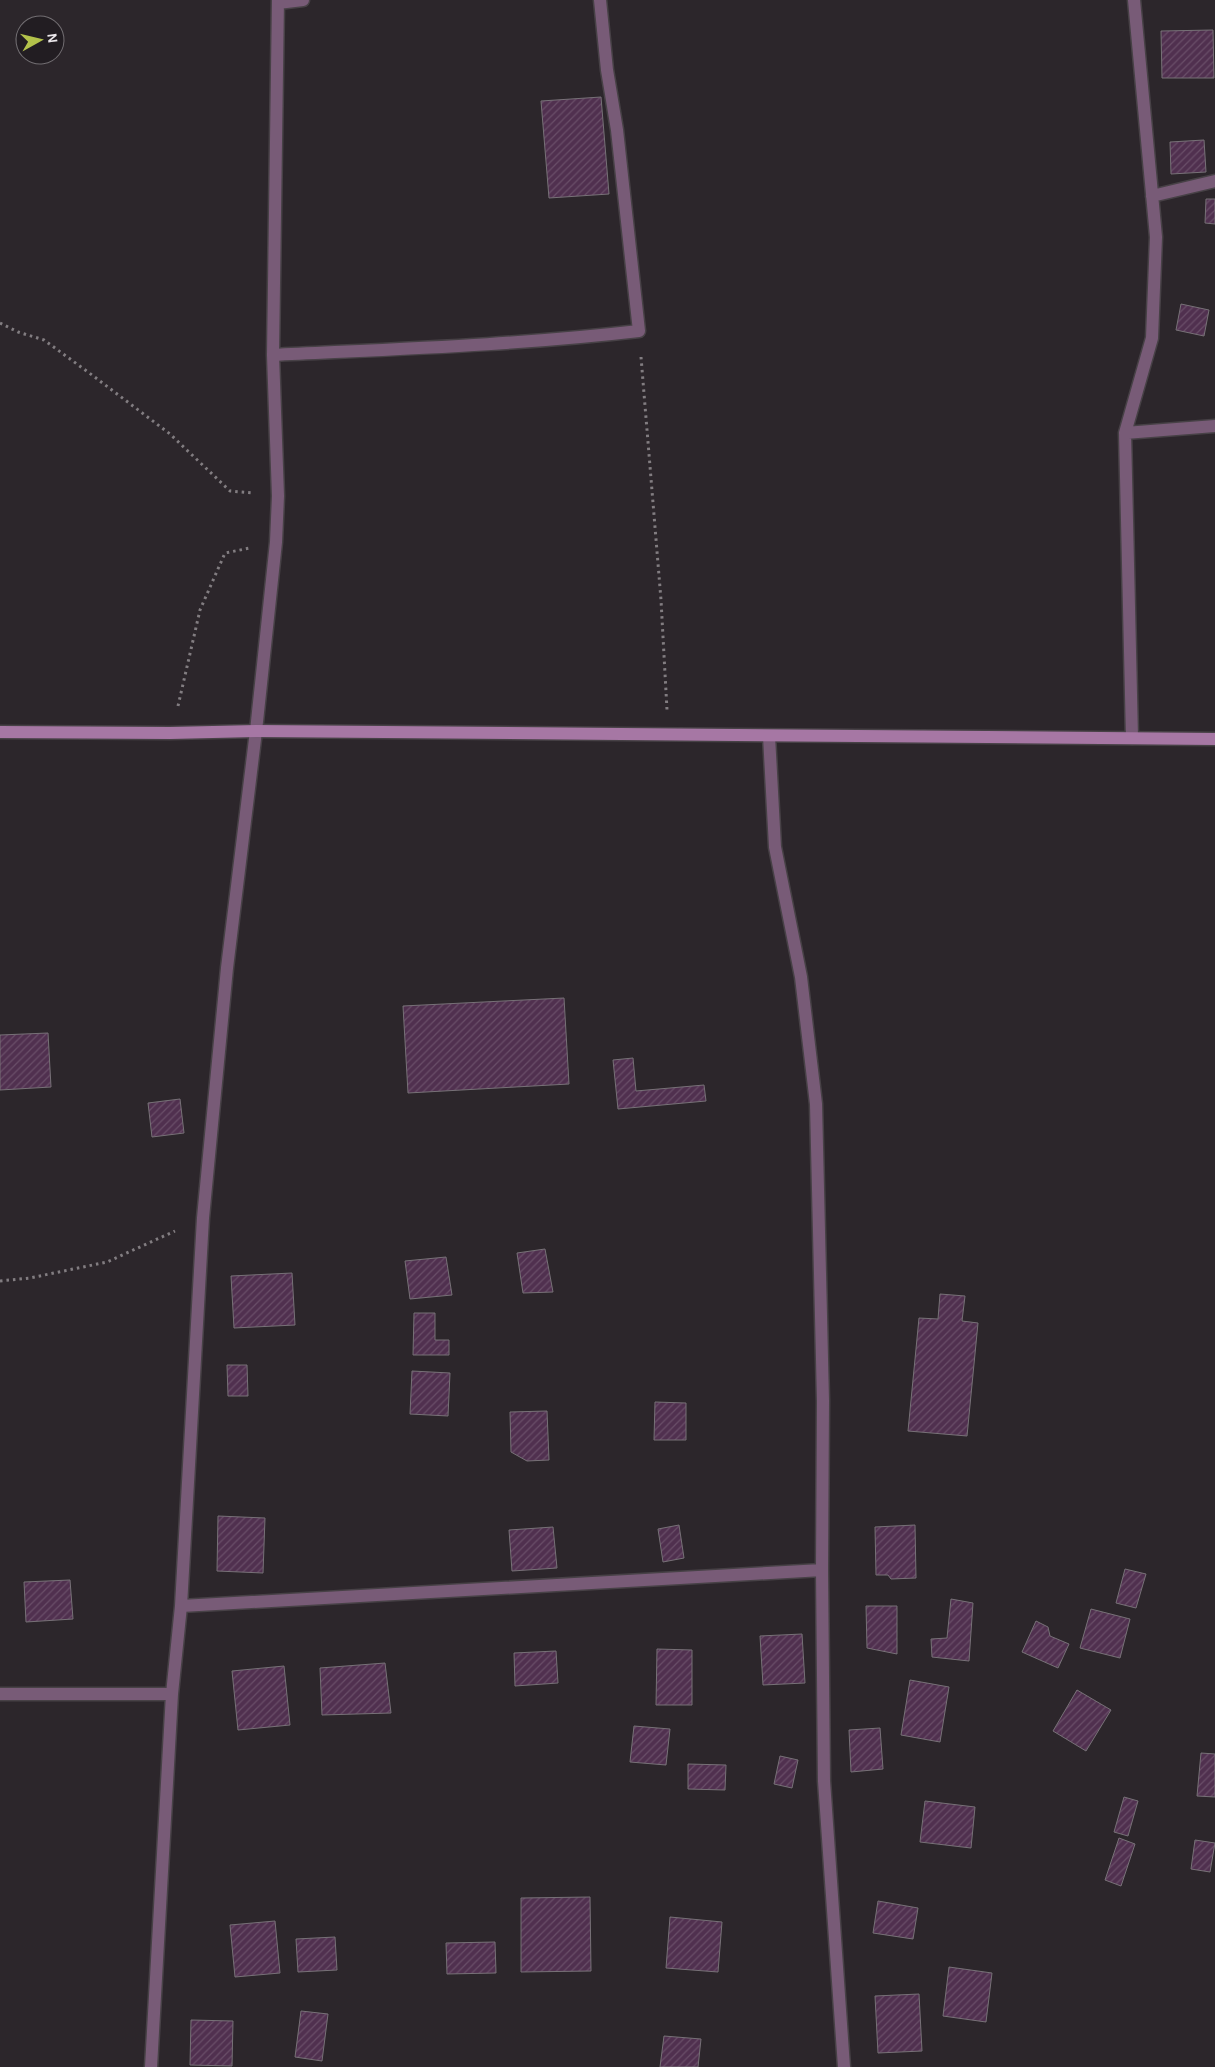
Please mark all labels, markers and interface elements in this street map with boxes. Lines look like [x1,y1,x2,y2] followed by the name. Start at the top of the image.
[15,15,65,65] north arrow
[44,33,59,44] text: N

